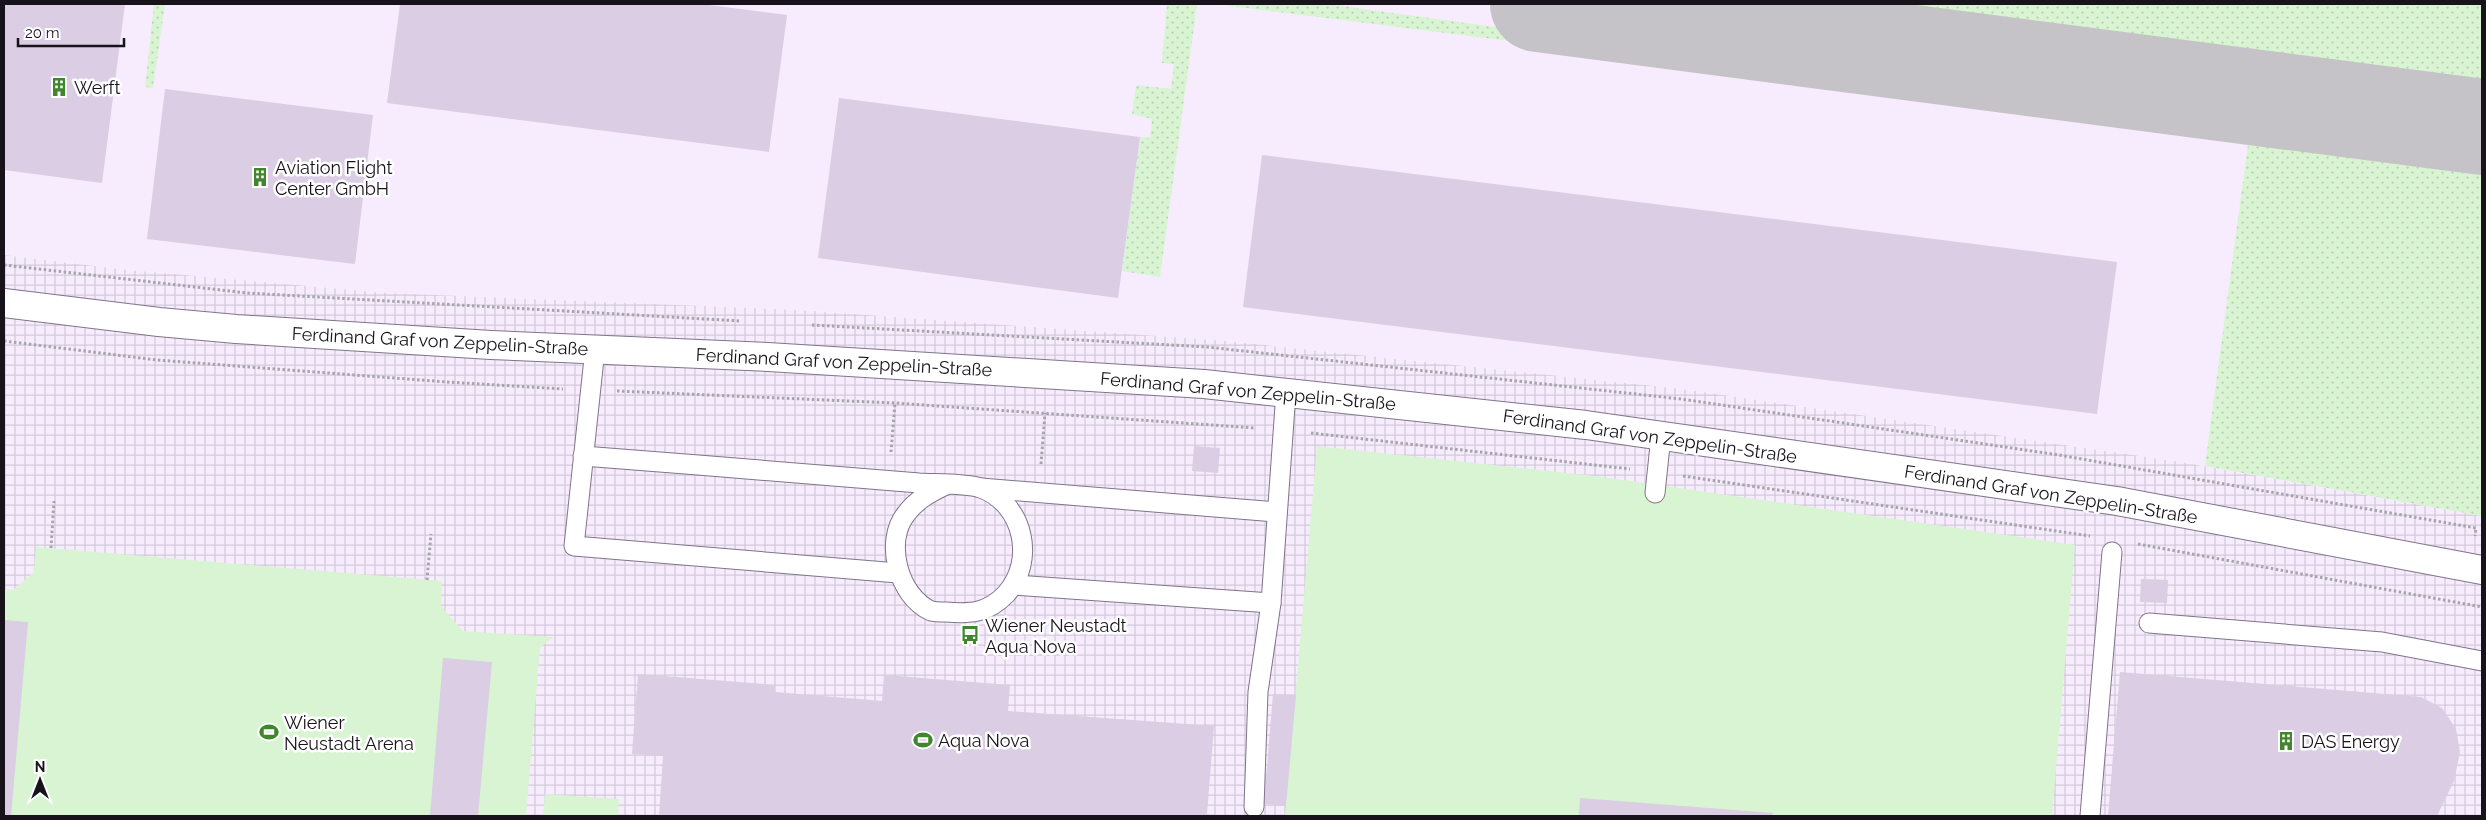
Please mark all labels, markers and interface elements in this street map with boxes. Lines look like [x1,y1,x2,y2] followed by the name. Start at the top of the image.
[18,15,124,47] scale bar
[25,24,60,42] text: 20 m
[48,76,70,98] building icon: Werft
[74,77,120,98] place label: Werft
[275,157,393,199] place label: Aviation Flight Center GmbH
[249,166,271,188] building icon: Aviation Flight Center GmbH
[291,323,589,359] street label: Ferdinand Graf von Zeppelin-Straße
[695,344,993,380] street label: Ferdinand Graf von Zeppelin-Straße
[1099,368,1397,414] street label: Ferdinand Graf von Zeppelin-Straße
[1502,405,1799,467] street label: Ferdinand Graf von Zeppelin-Straße
[1903,460,2200,528] street label: Ferdinand Graf von Zeppelin-Straße
[985,615,1127,657] place label: Wiener Neustadt Aqua Nova
[959,624,981,646] bus stop icon: Wiener Neustadt Aqua Nova
[284,712,414,754] place label: Wiener Neustadt Arena
[258,721,280,743] sports icon: Wiener Neustadt Arena
[912,729,934,751] sports icon: Aqua Nova
[938,730,1029,751] place label: Aqua Nova
[2275,730,2297,752] building icon: DAS Energy
[2301,731,2400,752] place label: DAS Energy
[15,755,65,805] north arrow
[35,759,45,775] text: N

